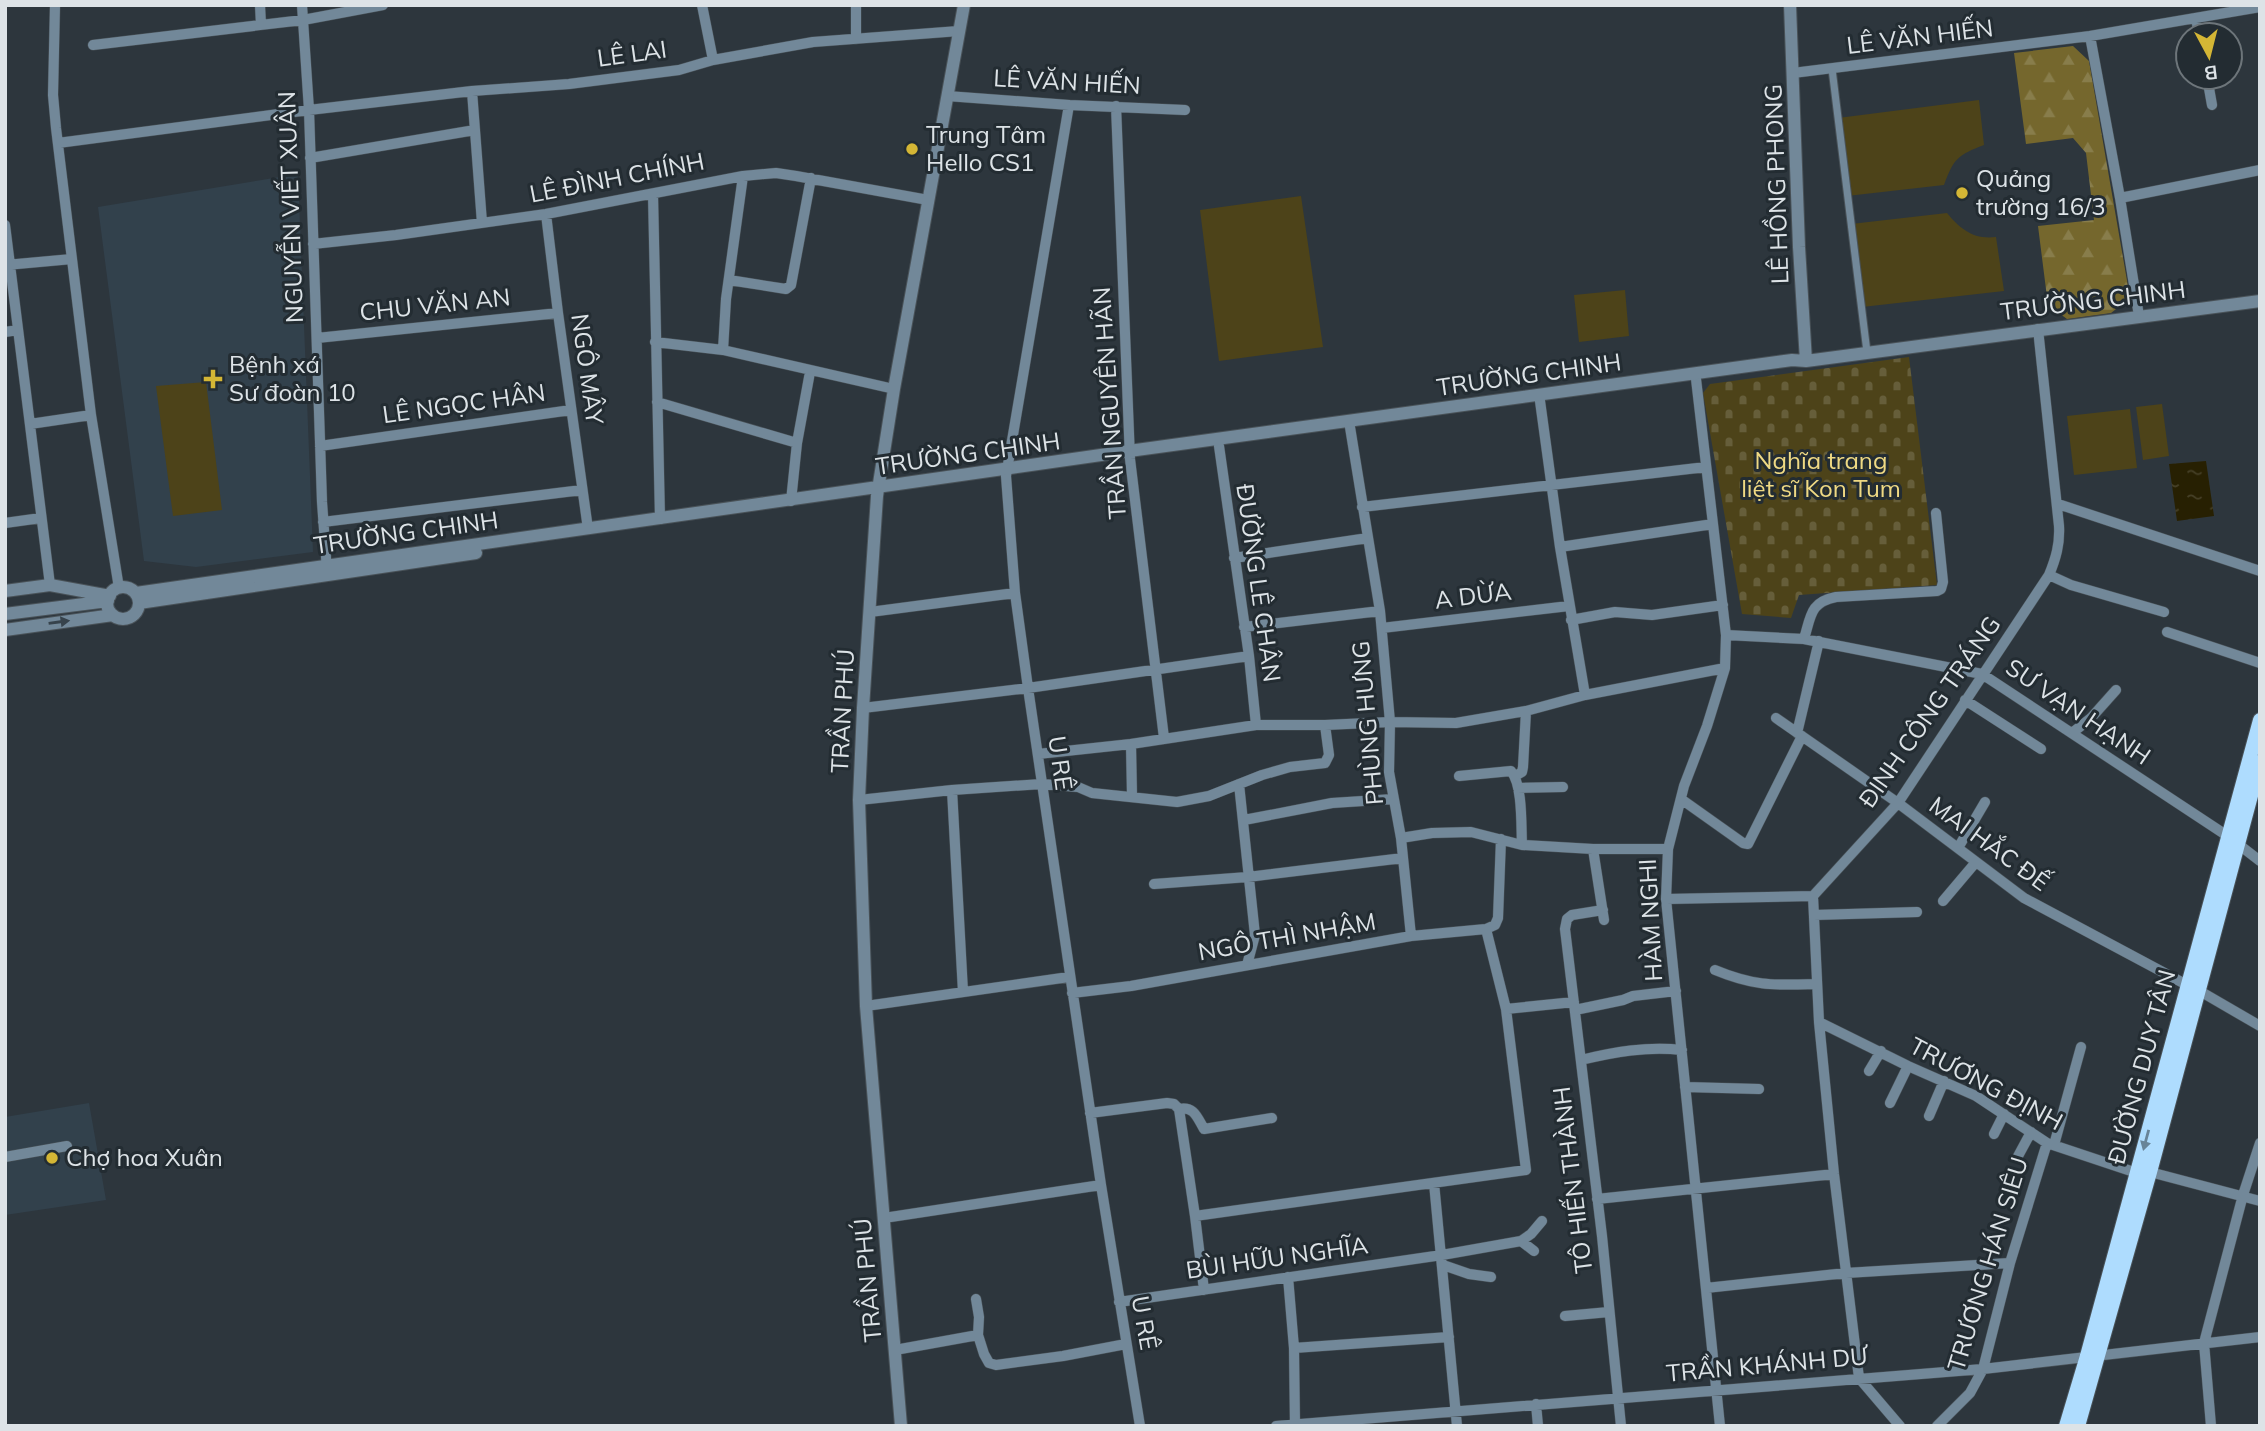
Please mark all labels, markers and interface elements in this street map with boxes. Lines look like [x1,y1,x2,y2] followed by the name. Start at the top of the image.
[1845,12,1995,60] street label: LÊ VĂN HIẾN
[2174,21,2244,91] north arrow
[595,33,669,73] street label: LÊ LAI
[2203,60,2219,86] text: B
[993,62,1141,100] street label: LÊ VĂN HIẾN
[1758,84,1794,285] street label: LÊ HỒNG PHONG
[270,91,309,324] street label: NGUYỄN VIẾT XUÂN
[926,119,1046,177] place label: Trung Tâm Hello CS1
[904,141,920,157] marker: Trung Tâm Hello CS1
[527,145,707,209] street label: LÊ ĐÌNH CHÍNH
[1976,163,2106,221] place label: Quảng trường 16/3
[1954,185,1970,201] marker: Quảng trường 16/3
[1999,274,2187,326] street label: TRƯỜNG CHINH
[358,281,512,327] street label: CHU VĂN AN
[1086,286,1132,520] street label: TRẦN NGUYÊN HÃN
[565,312,611,427] street label: NGÔ MÂY
[1435,346,1623,402] street label: TRƯỜNG CHINH
[229,349,356,407] place label: Bệnh xá Sư đoàn 10
[203,369,223,389] marker: Bệnh xá Sư đoàn 10
[381,377,547,429] street label: LÊ NGỌC HÂN
[874,425,1062,481] street label: TRƯỜNG CHINH
[1741,445,1901,503] park label: Nghĩa trang liệt sĩ Kon Tum
[1230,482,1288,684] street label: ĐƯỜNG LÊ CHÂN
[312,504,500,560] street label: TRƯỜNG CHINH
[1433,575,1513,615] street label: A DỪA
[1852,610,2007,813] street label: ĐINH CÔNG TRÁNG
[48,617,70,628] one-way arrow
[1345,640,1389,806] street label: PHÙNG HƯNG
[824,648,860,774] street label: TRẦN PHÚ
[2000,652,2157,771] street label: SƯ VẠN HẠNH
[1042,734,1080,792] street label: U RÊ
[1924,790,2056,897] street label: MAI HẮC ĐẾ
[1632,858,1668,982] street label: HÀM NGHI
[1196,906,1378,966] street label: NGÔ THÌ NHẬM
[2101,966,2181,1167] street label: ĐƯỜNG DUY TÂN
[1905,1030,2068,1136] street label: TRƯƠNG ĐỊNH
[1546,1085,1598,1275] street label: TÔ HIẾN THÀNH
[2140,1130,2151,1152] one-way arrow
[66,1142,223,1172] place label: Chợ hoa Xuân
[44,1150,60,1166] marker: Chợ hoa Xuân
[1940,1153,2034,1374] street label: TRƯƠNG HÁN SIÊU
[847,1217,887,1343] street label: TRẦN PHÚ
[1184,1229,1370,1285] street label: BÙI HỮU NGHĨA
[1125,1293,1164,1352] street label: U RÊ
[1665,1340,1870,1388] street label: TRẦN KHÁNH DƯ

